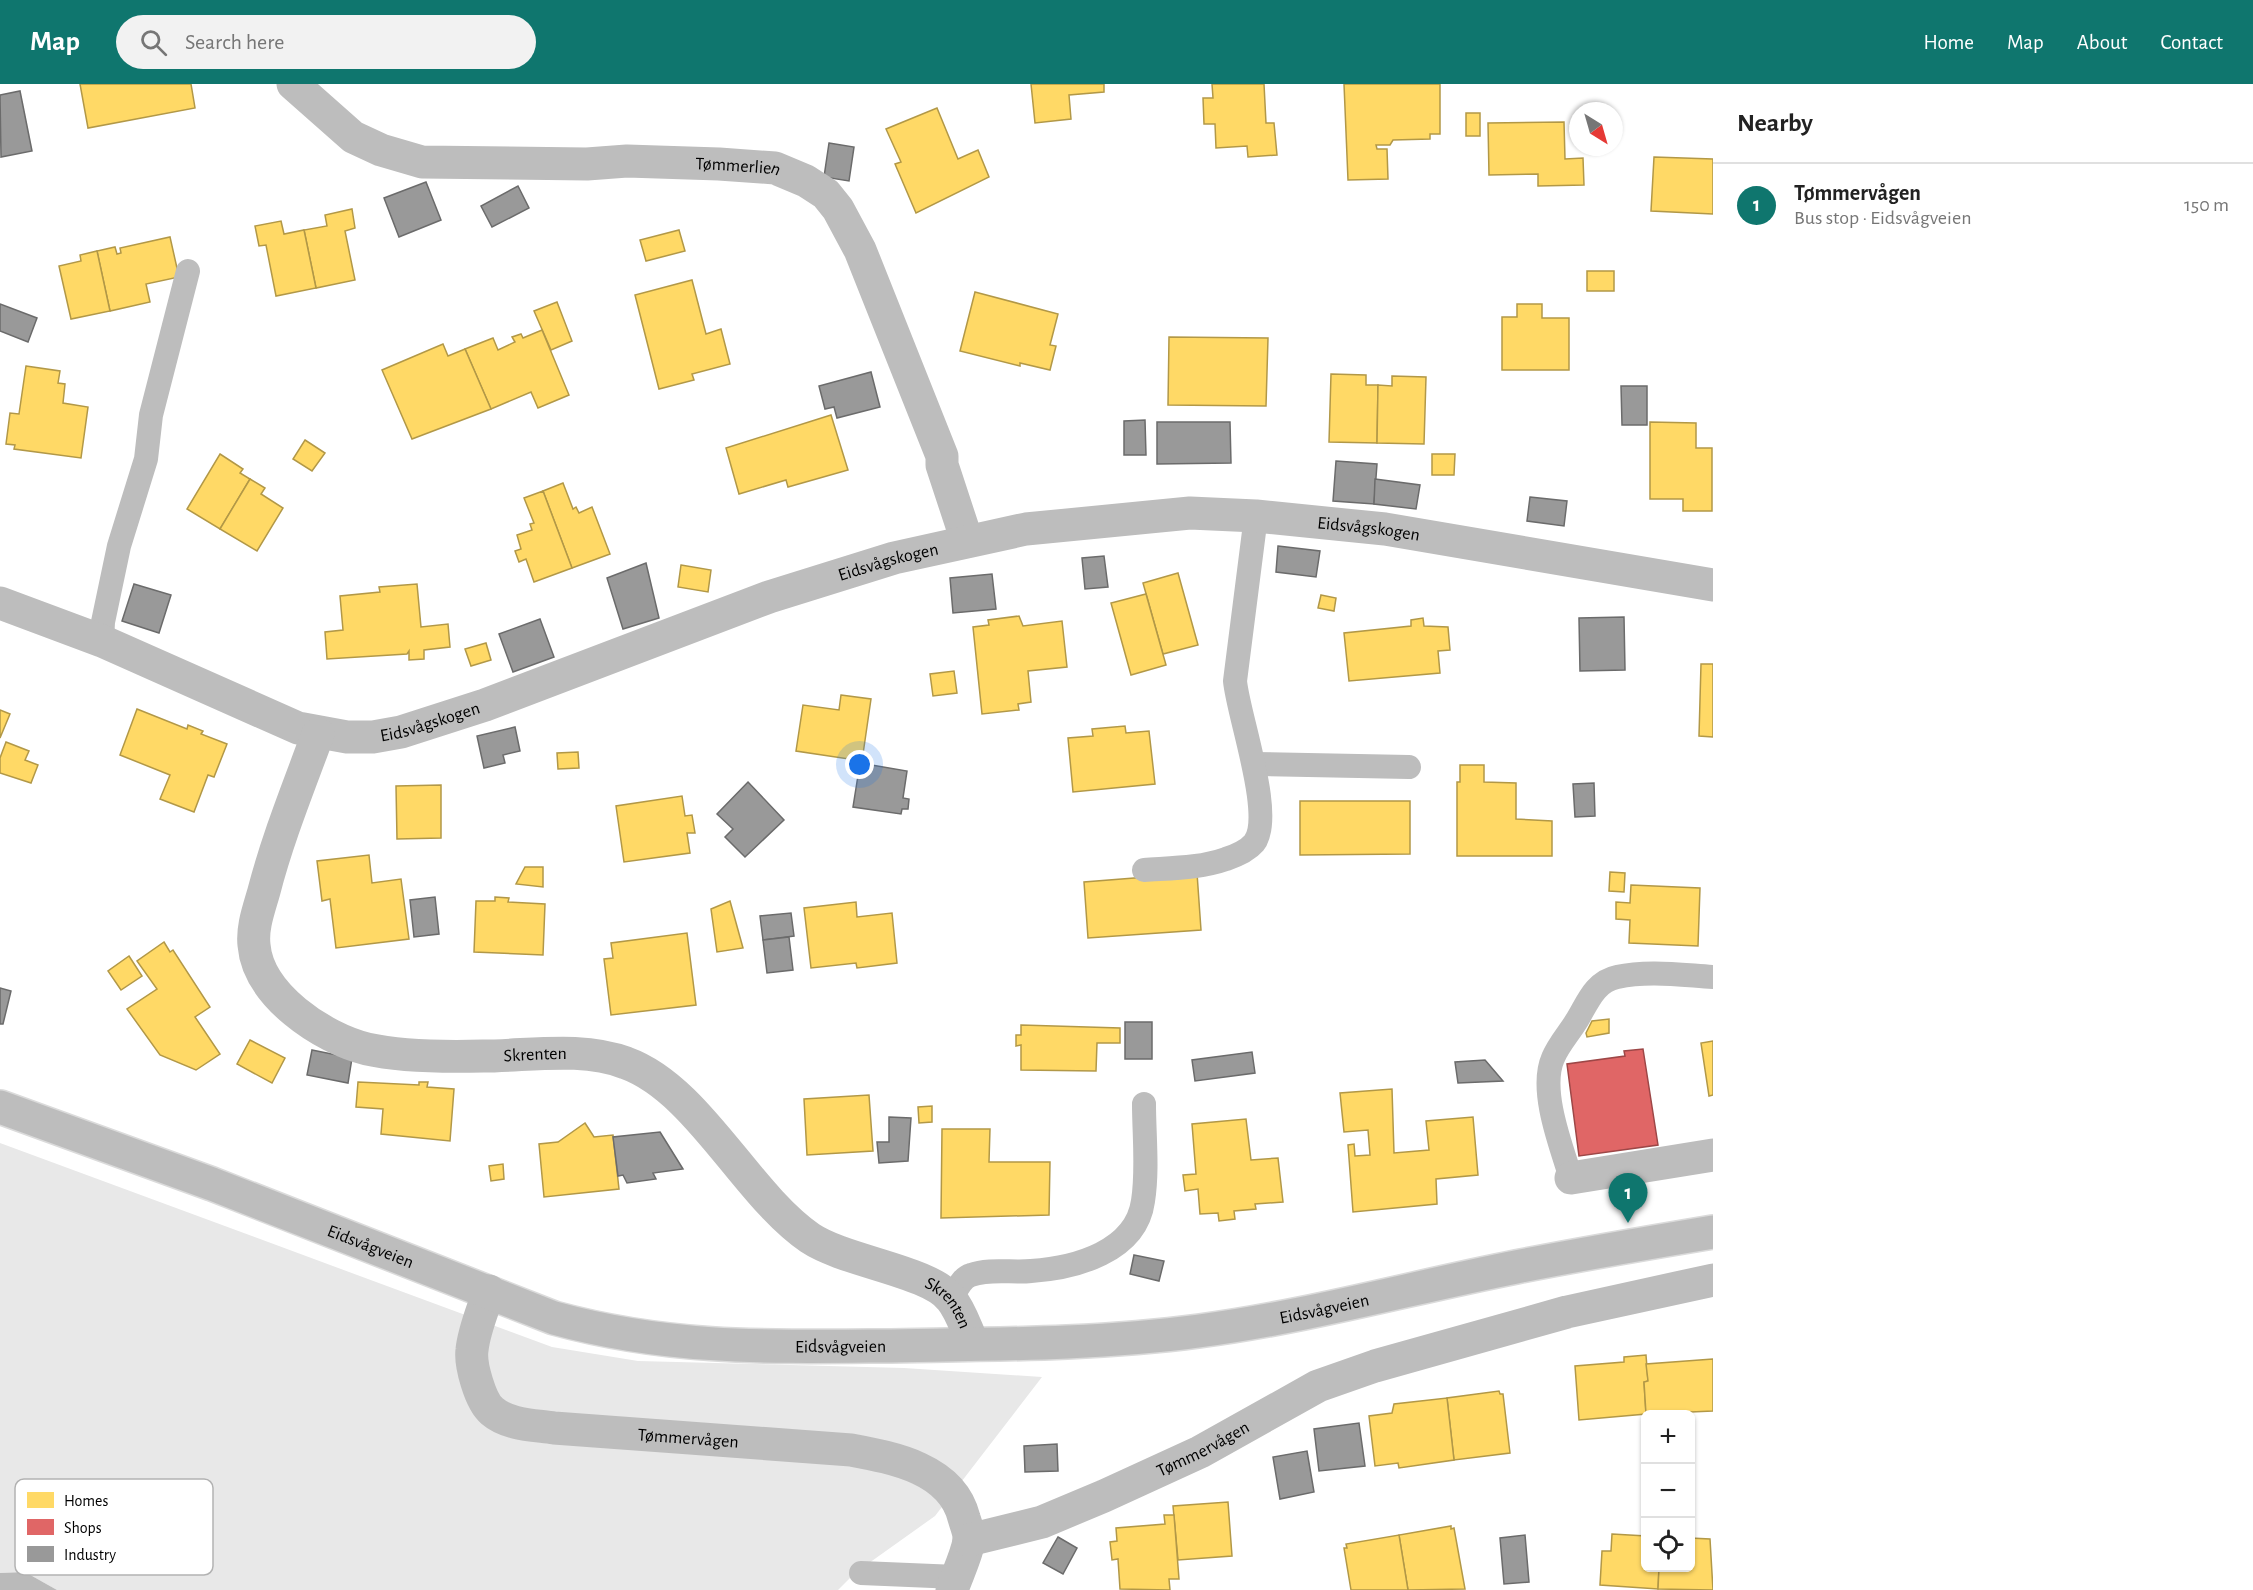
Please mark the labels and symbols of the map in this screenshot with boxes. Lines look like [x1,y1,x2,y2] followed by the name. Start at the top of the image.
[1569,102,1623,156] north arrow
[695,155,783,179] street label: Tømmerlien
[1316,514,1421,545] street label: Eidsvågskogen
[836,541,940,585] street label: Eidsvågskogen
[379,699,482,746] street label: Eidsvågskogen
[845,750,874,779] your location
[503,1045,567,1065] street label: Skrenten
[1608,1174,1648,1223] pin: 1
[325,1222,416,1272] street label: Eidsvågveien
[922,1274,974,1331] street label: Skrenten
[1278,1291,1371,1328] street label: Eidsvågveien
[795,1338,886,1356] street label: Eidsvågveien
[1154,1418,1253,1481] street label: Tømmervågen
[637,1426,739,1452] street label: Tømmervågen
[15,1479,213,1575] legend
[64,1493,108,1509] text: Homes
[64,1520,102,1536] text: Shops
[64,1547,116,1564] text: Industry

